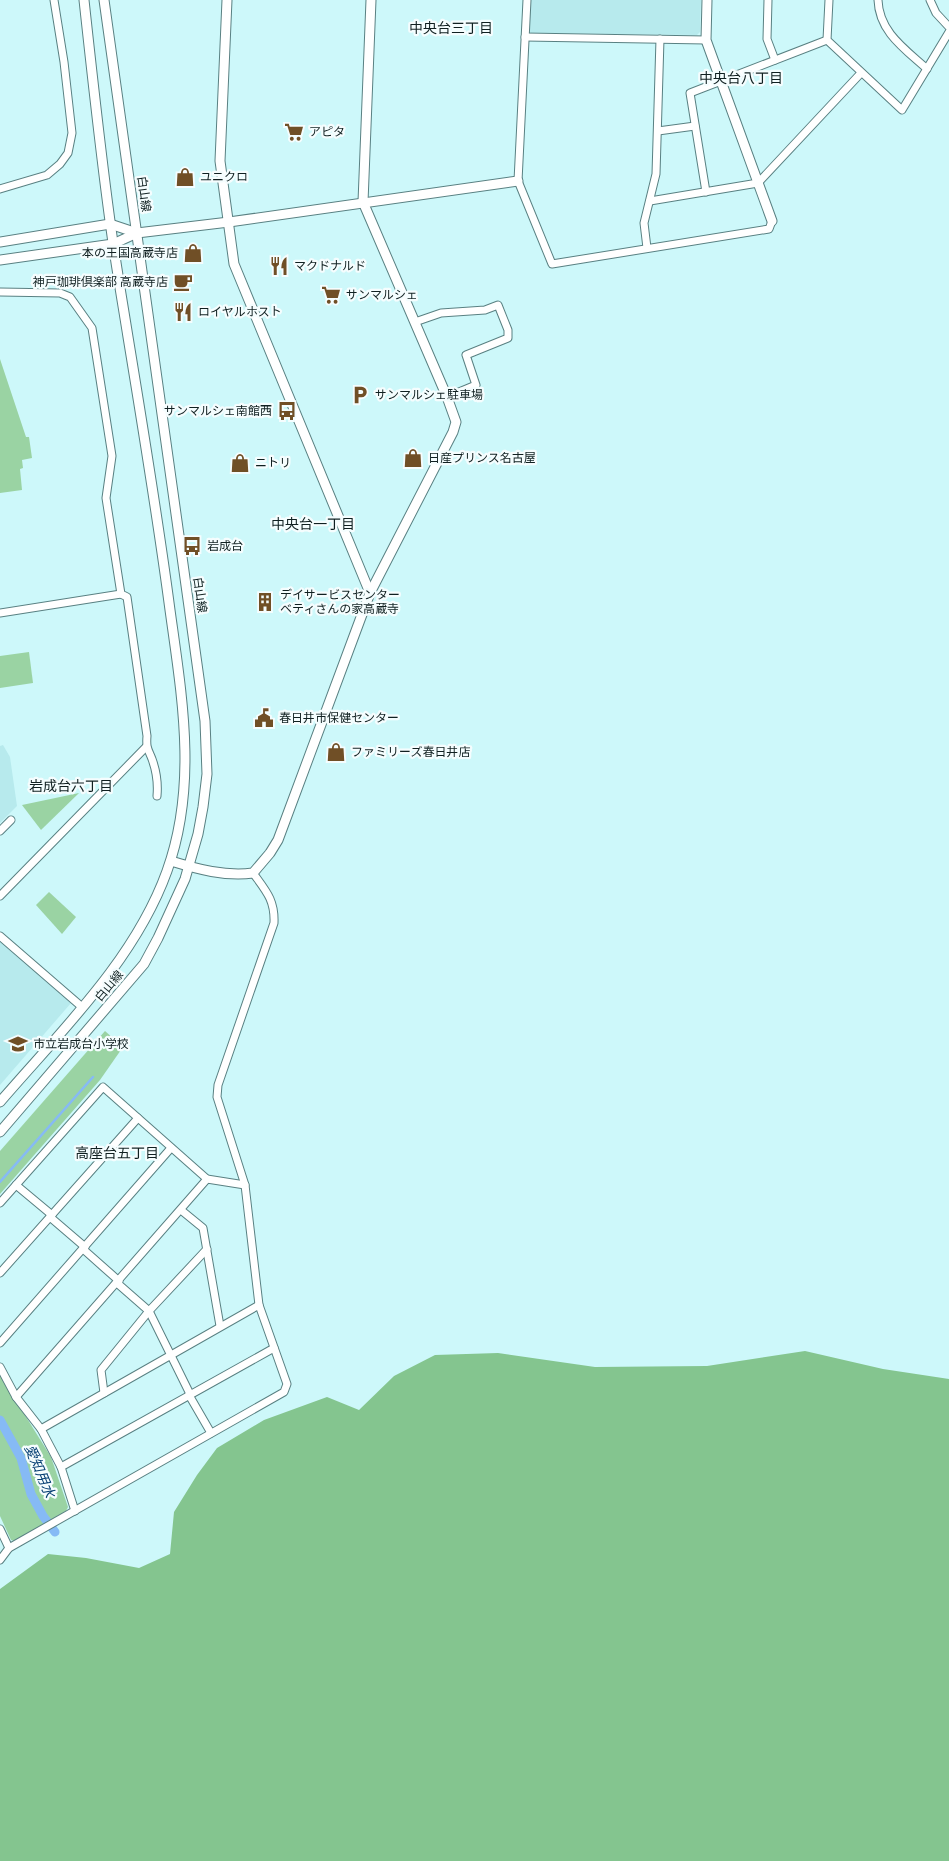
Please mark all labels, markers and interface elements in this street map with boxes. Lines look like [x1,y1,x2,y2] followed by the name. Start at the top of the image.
[409,20,493,36] district label: 中央台三丁目
[699,70,783,86] district label: 中央台八丁目
[283,121,305,143] supermarket icon: アピタ
[309,125,345,139] place label: アピタ
[174,166,196,188] shop icon: ユニクロ
[200,170,248,184] place label: ユニクロ
[135,175,153,213] street label: 白山線
[182,242,204,264] shop icon: 本の王国高蔵寺店
[82,246,178,260] place label: 本の王国高蔵寺店
[268,255,290,277] restaurant icon: マクドナルド
[294,259,366,273] place label: マクドナルド
[172,271,194,293] cafe icon: 神戸珈琲倶楽部 高蔵寺店
[33,275,168,289] place label: 神戸珈琲倶楽部 高蔵寺店
[320,284,342,306] supermarket icon: サンマルシェ
[346,288,418,302] place label: サンマルシェ
[172,301,194,323] restaurant icon: ロイヤルホスト
[198,305,282,319] place label: ロイヤルホスト
[349,384,371,406] parking icon: サンマルシェ駐車場
[375,388,483,402] place label: サンマルシェ駐車場
[276,400,298,422] bus stop icon: サンマルシェ南館西
[164,404,272,418] place label: サンマルシェ南館西
[402,447,424,469] shop icon: 日産プリンス名古屋
[428,451,536,465] place label: 日産プリンス名古屋
[229,452,251,474] shop icon: ニトリ
[255,456,291,470] place label: ニトリ
[271,516,355,532] district label: 中央台一丁目
[181,535,203,557] bus stop icon: 岩成台
[207,539,243,553] place label: 岩成台
[191,576,209,614] street label: 白山線
[280,588,400,616] place label: デイサービスセンター ベティさんの家高蔵寺
[254,591,276,613] building icon: デイサービスセンター ベティさんの家高蔵寺
[253,707,275,729] public building icon: 春日井市保健センター
[279,711,399,725] place label: 春日井市保健センター
[325,741,347,763] shop icon: ファミリーズ春日井店
[351,745,470,759] place label: ファミリーズ春日井店
[29,778,113,794] district label: 岩成台六丁目
[92,968,126,1004] street label: 白山線
[7,1033,29,1055] school or university icon: 市立岩成台小学校
[33,1037,129,1051] place label: 市立岩成台小学校
[75,1145,159,1161] district label: 高座台五丁目
[22,1442,59,1502] water label: 愛知用水

